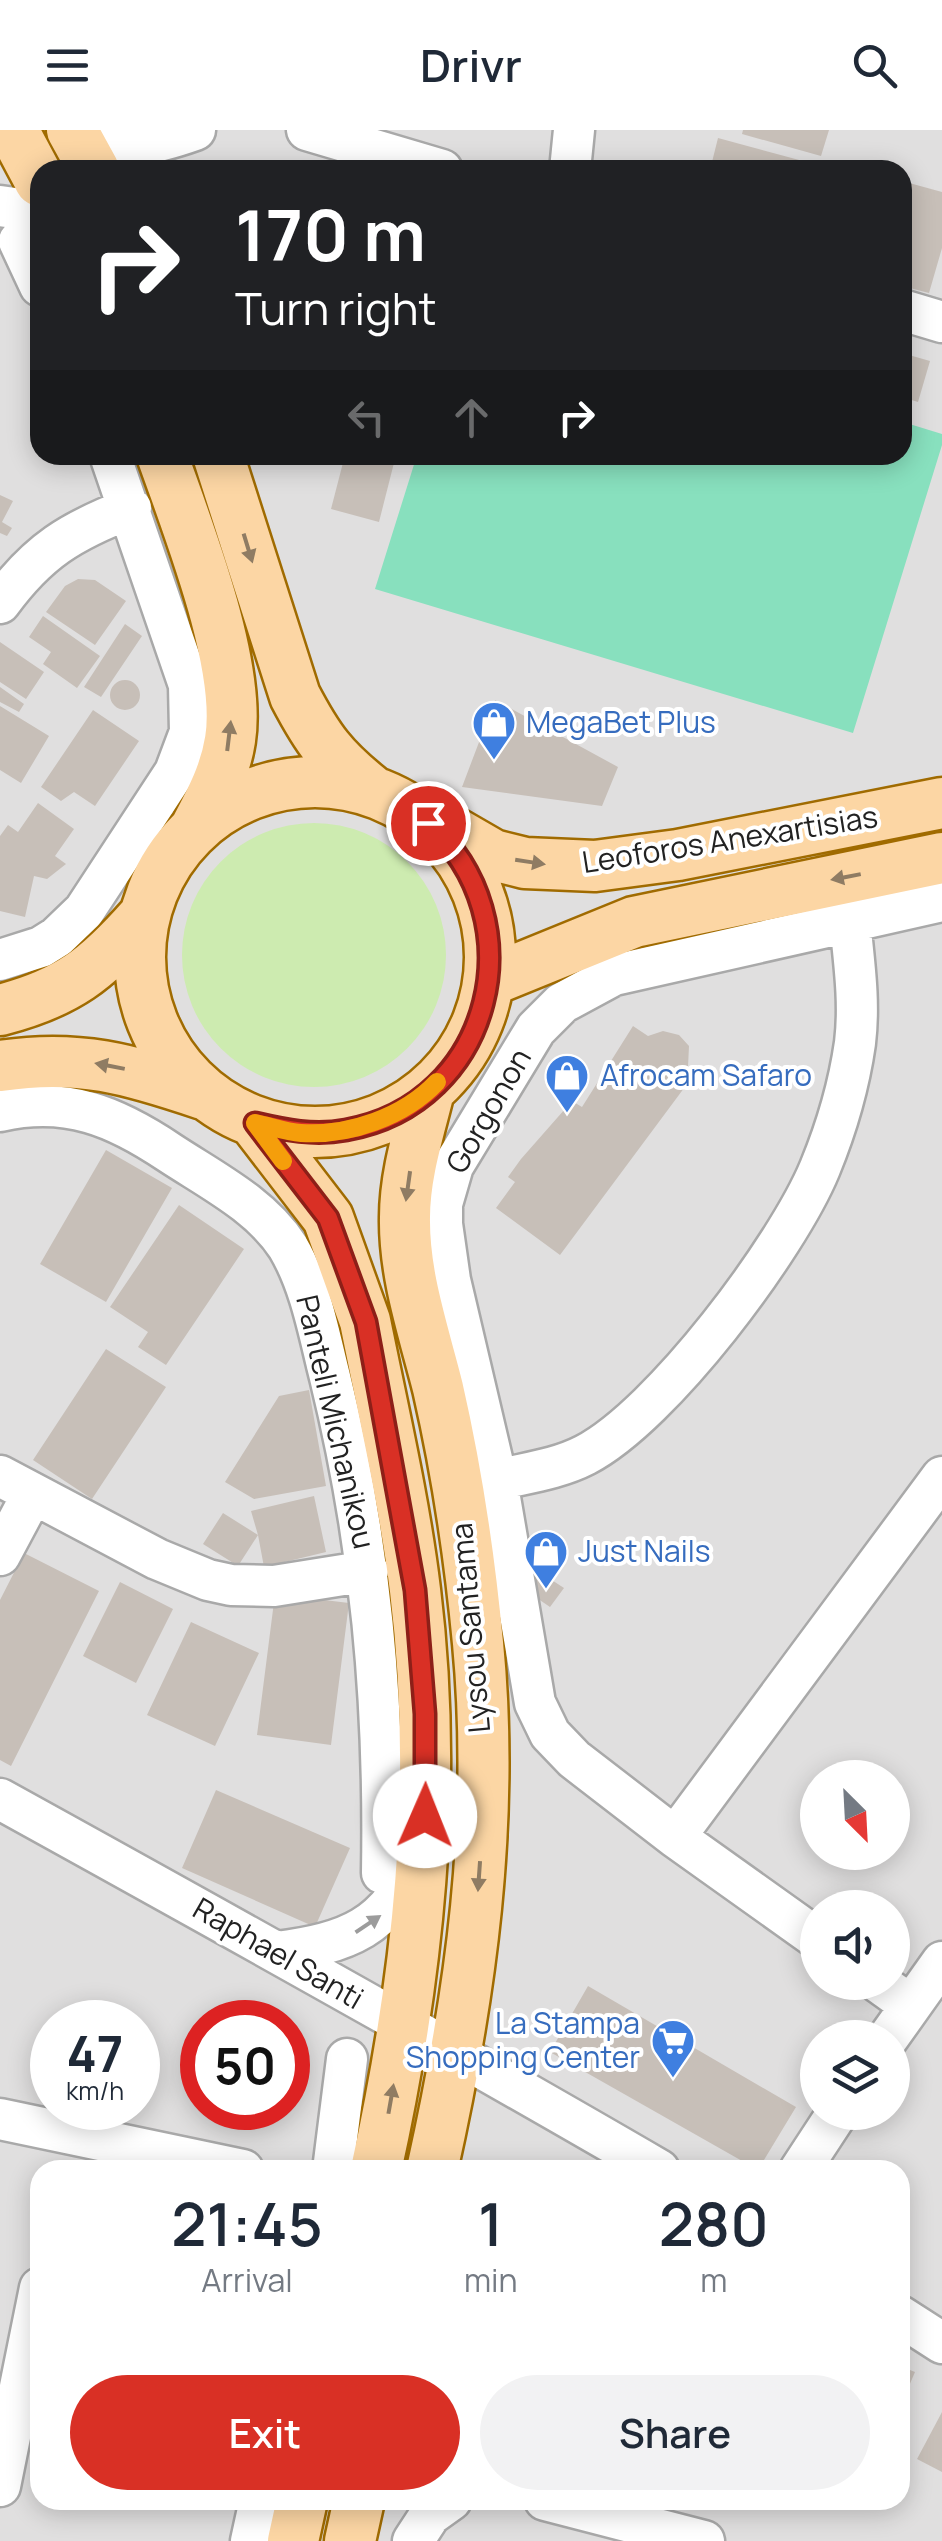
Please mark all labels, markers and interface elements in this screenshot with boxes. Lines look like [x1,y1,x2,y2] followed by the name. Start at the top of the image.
[420,34,522,96] text: Drivr
[40,38,95,93] icon: menu
[847,38,902,93] icon: search
[235,186,426,282] text: 170 m
[70,200,200,330] icon: right
[235,277,436,339] text: Turn right
[339,390,394,445] icon: left
[444,390,499,445] icon: ahead
[549,390,604,445] icon: right
[242,533,257,563] one-way arrow
[471,700,517,761] shop icon: MegaBet Plus
[526,701,716,742] place label: MegaBet Plus
[221,720,237,751] one-way arrow
[386,781,471,866] pin
[579,795,881,882] street label: Leoforos Anexartisias
[401,796,456,851] icon: arrive
[514,855,546,871] one-way arrow
[831,869,862,885] one-way arrow
[435,1040,540,1180] street label: Gorgonon
[544,1053,590,1114] shop icon: Afrocam Safaro
[600,1054,812,1095] place label: Afrocam Safaro
[94,1058,125,1073] one-way arrow
[400,1170,416,1202] one-way arrow
[287,1291,386,1553] street label: Panteli Michanikou
[440,1521,499,1735] street label: Lysou Santama
[523,1529,569,1590] shop icon: Just Nails
[578,1530,710,1571] place label: Just Nails
[800,1760,910,1870] north arrow
[800,1760,910,2130] map controls
[373,1764,477,1868] position arrow
[471,1861,487,1893] one-way arrow
[186,1887,371,2018] street label: Raphael Santi
[800,1890,910,2000] button: sound
[355,1915,381,1934] one-way arrow
[180,2000,310,2130] speed limit sign: 50
[406,2002,640,2077] place label: La Stampa Shopping Center
[650,2018,696,2079] supermarket icon: La Stampa Shopping Center
[66,2019,124,2087] text: 47
[800,2020,910,2130] button: layers
[66,2073,124,2108] text: km/h
[384,2082,399,2114] one-way arrow
[171,2182,323,2264] text: 21:45
[478,2182,503,2264] text: 1
[659,2182,769,2264] text: 280
[201,2258,293,2302] text: Arrival
[464,2258,518,2302] text: min
[700,2258,727,2302] text: m
[70,2375,460,2490] button: Exit
[480,2375,870,2490] button: Share

